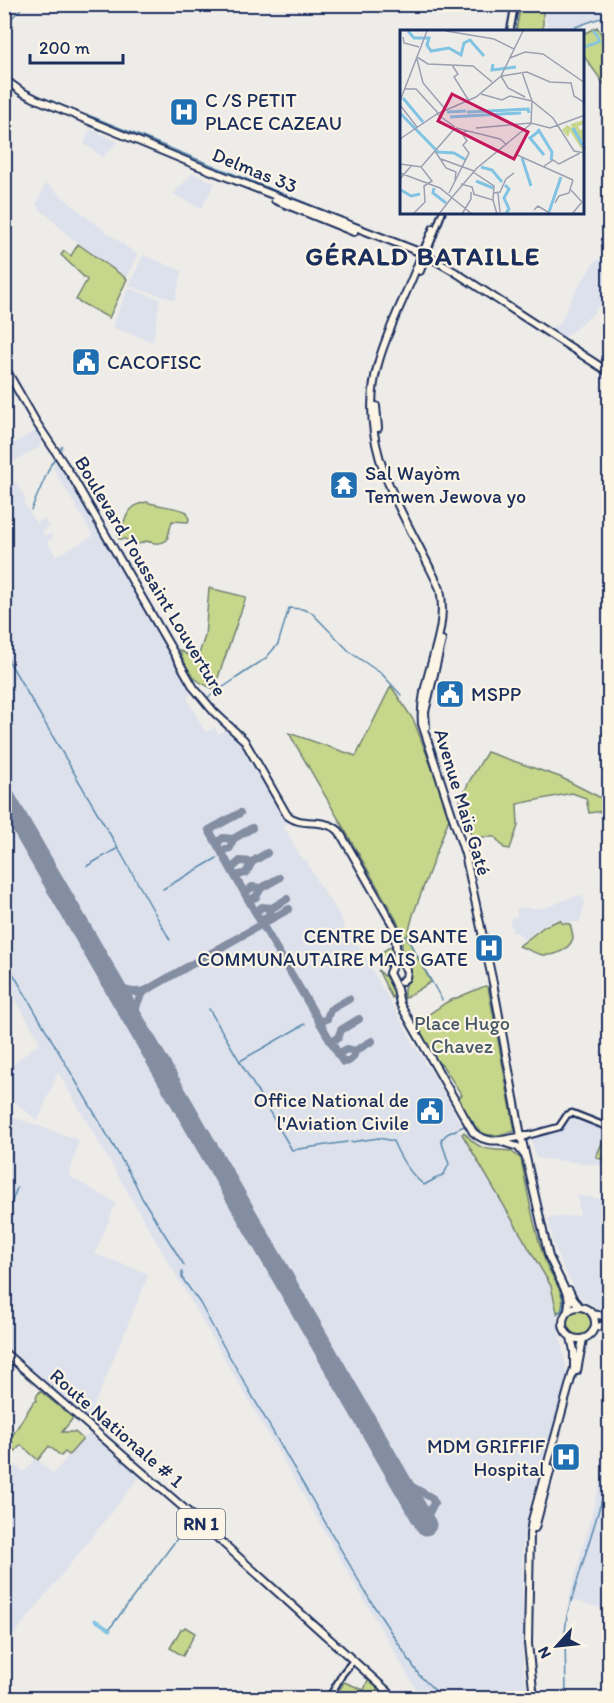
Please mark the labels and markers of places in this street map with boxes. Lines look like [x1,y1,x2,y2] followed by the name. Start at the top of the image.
[205,88,342,135] place label: C /S PETIT PLACE CAZEAU
[168,96,200,128] hospital icon: C /S PETIT PLACE CAZEAU
[70,346,102,378] public building icon: CACOFISC
[107,350,202,374] place label: CACOFISC
[365,461,526,508] place label: Sal Wayòm Temwen Jewova yo
[328,469,360,501] temple icon: Sal Wayòm Temwen Jewova yo
[434,678,466,710] public building icon: MSPP
[471,682,521,706] place label: MSPP
[197,924,468,971] place label: CENTRE DE SANTE COMMUNAUTAIRE MAIS GATE
[473,932,505,964] hospital icon: CENTRE DE SANTE COMMUNAUTAIRE MAIS GATE
[254,1088,409,1135] place label: Office National de l'Aviation Civile
[414,1095,446,1127] public building icon: Office National de l'Aviation Civile
[427,1434,546,1481] place label: MDM GRIFFIF Hospital
[550,1441,582,1473] hospital icon: MDM GRIFFIF Hospital

